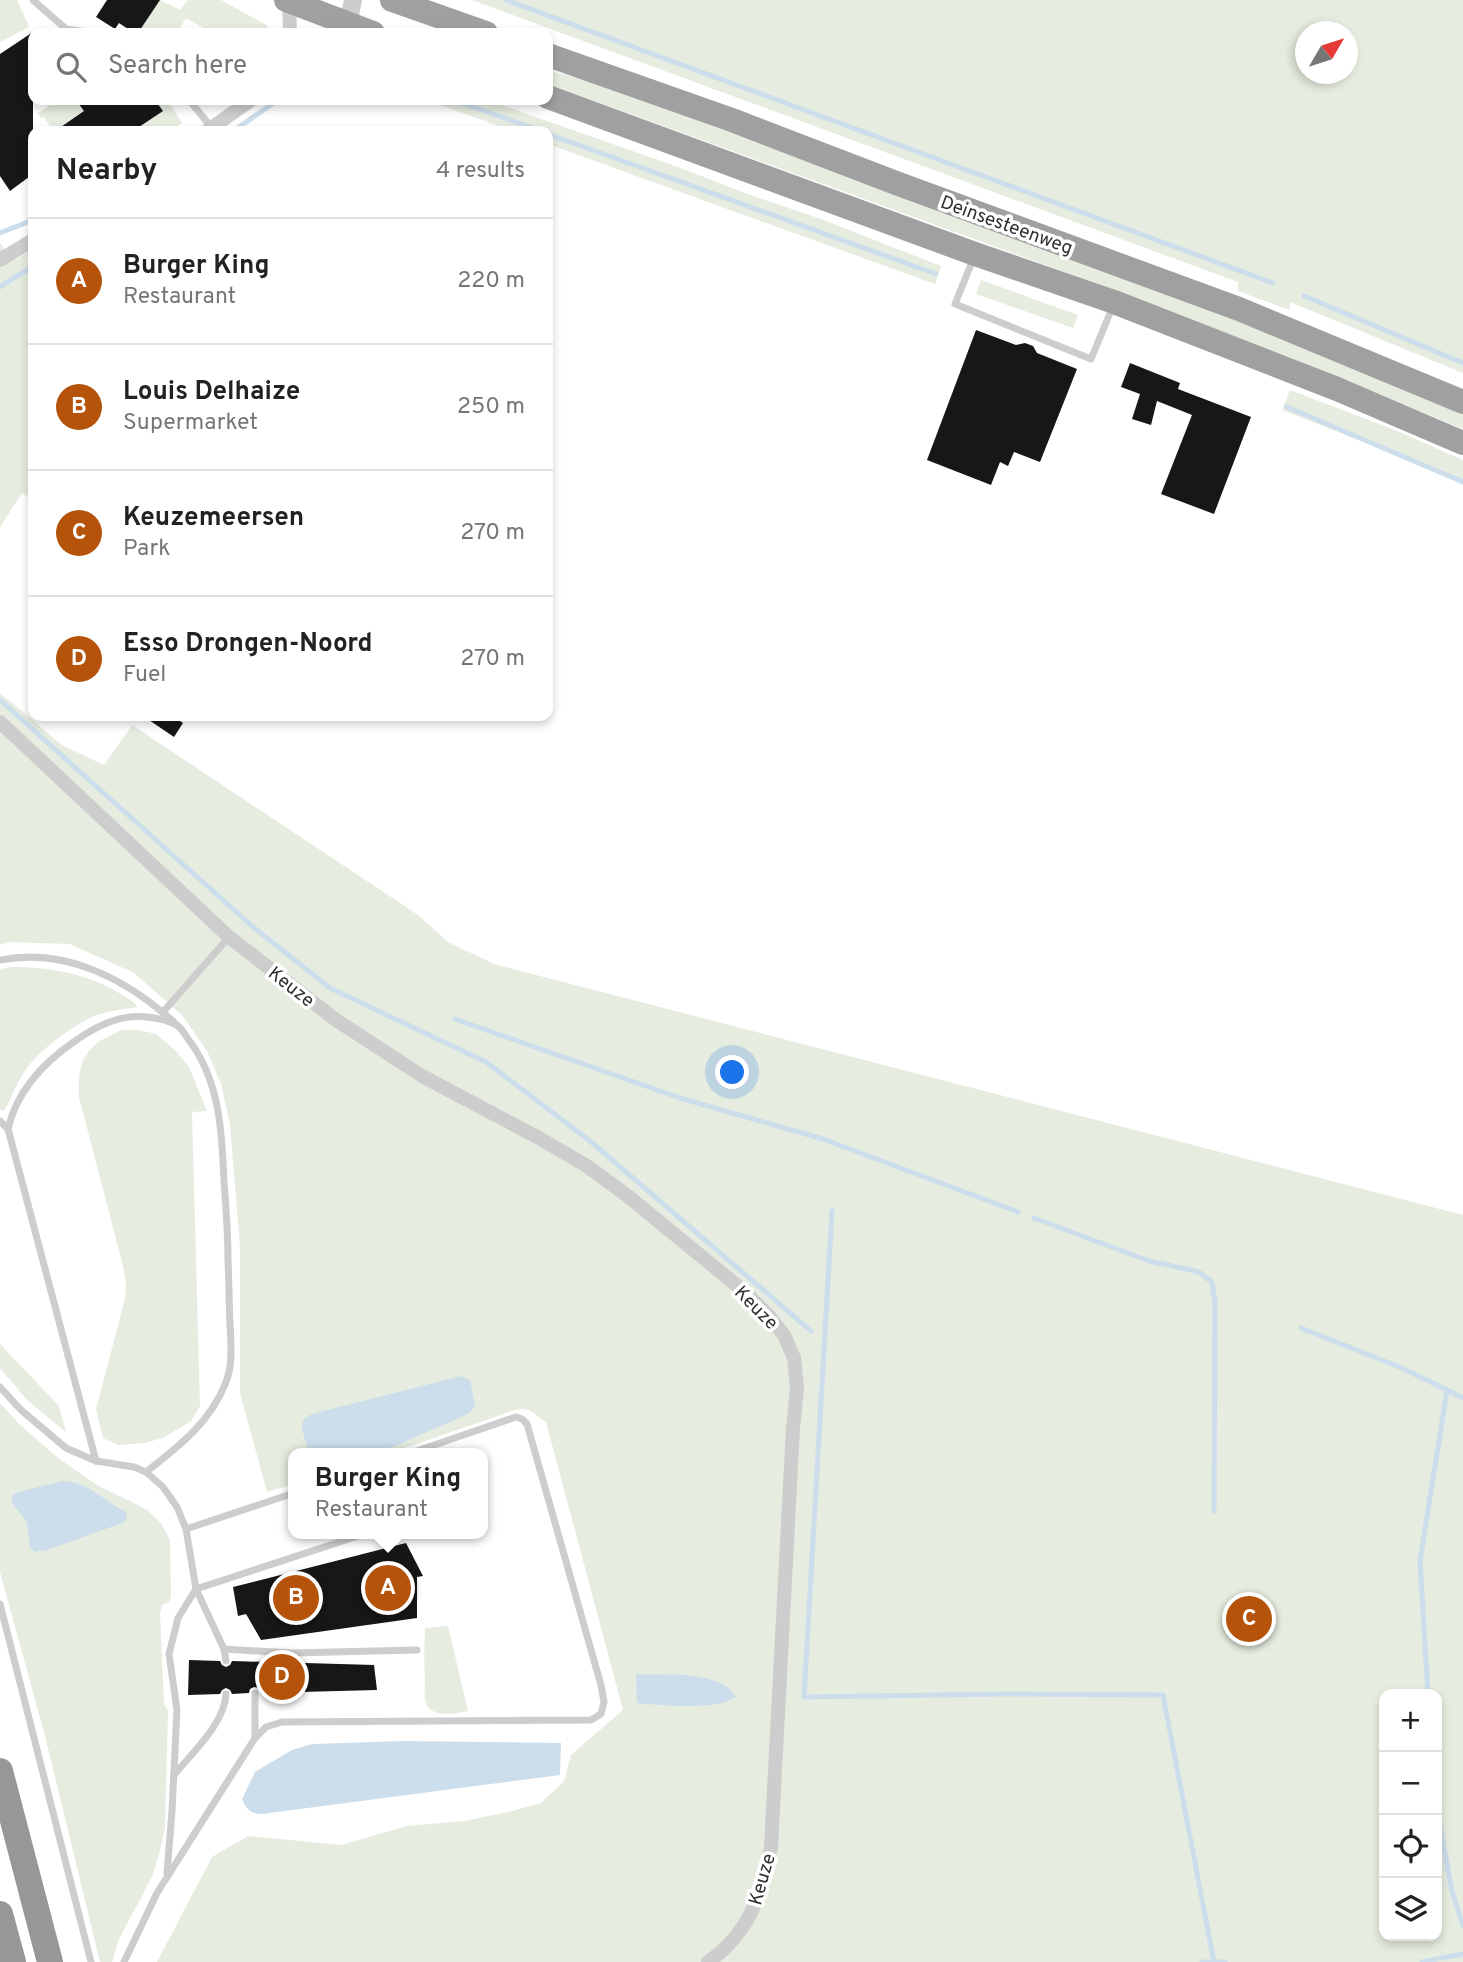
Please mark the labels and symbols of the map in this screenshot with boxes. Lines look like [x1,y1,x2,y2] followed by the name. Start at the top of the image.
[1295,21,1358,84] north arrow
[937,191,1076,261] street label: Deinsesteenweg
[263,962,319,1013] street label: Keuze
[715,1055,749,1089] your location
[728,1281,783,1336] street label: Keuze
[365,1562,411,1614] pin: A
[273,1572,319,1624] pin: B
[1226,1593,1272,1645] pin: C
[259,1651,305,1703] pin: D
[744,1851,782,1908] street label: Keuze

